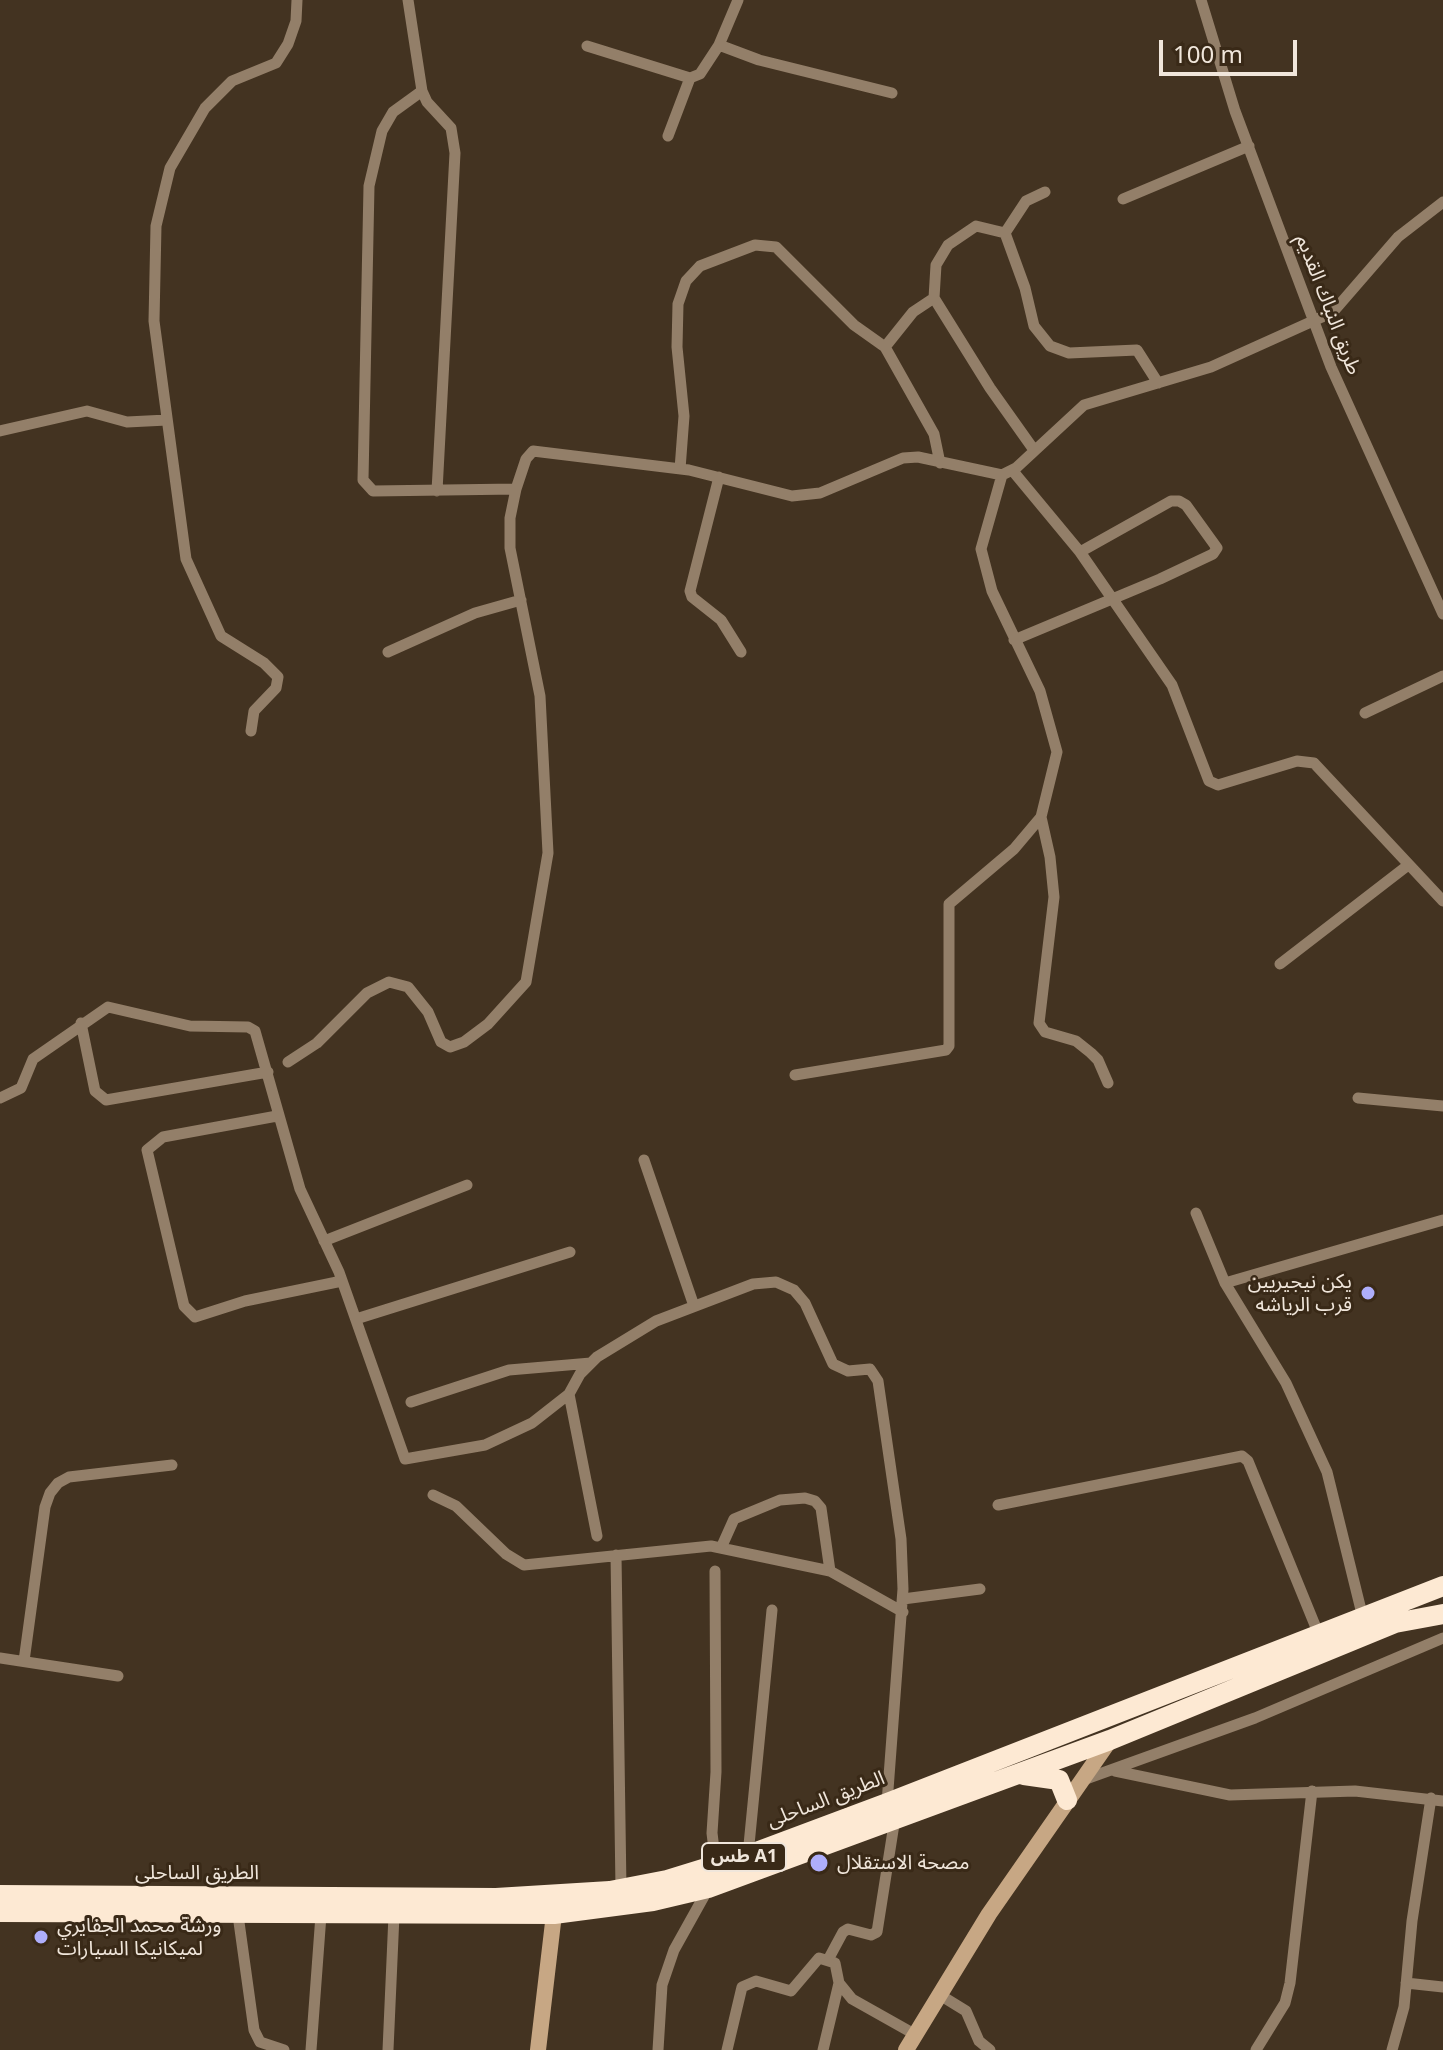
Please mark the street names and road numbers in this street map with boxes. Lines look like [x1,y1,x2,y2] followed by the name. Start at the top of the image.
[1290,231,1366,379] street label: طريق النباك القديم
[764,1767,888,1833] street label: الطريق الساحلى
[702,1843,786,1871] road number: طس A1
[135,1861,259,1885] street label: الطريق الساحلى

